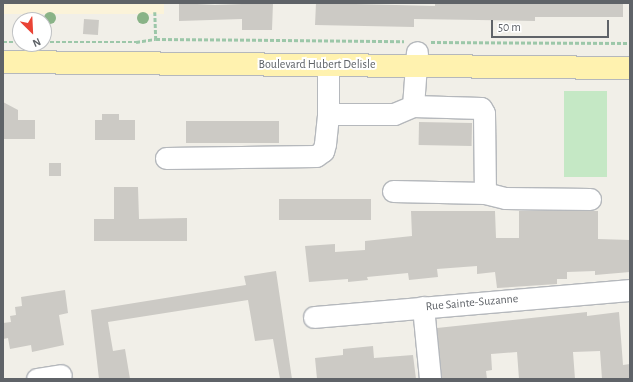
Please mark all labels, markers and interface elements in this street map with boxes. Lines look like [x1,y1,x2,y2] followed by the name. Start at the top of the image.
[12,12,52,52] north arrow
[493,12,611,38] scale bar
[498,21,521,33] text: 50 m
[31,36,42,49] text: N
[259,58,375,72] street label: Boulevard Hubert Delisle
[425,292,519,314] street label: Rue Sainte-Suzanne

